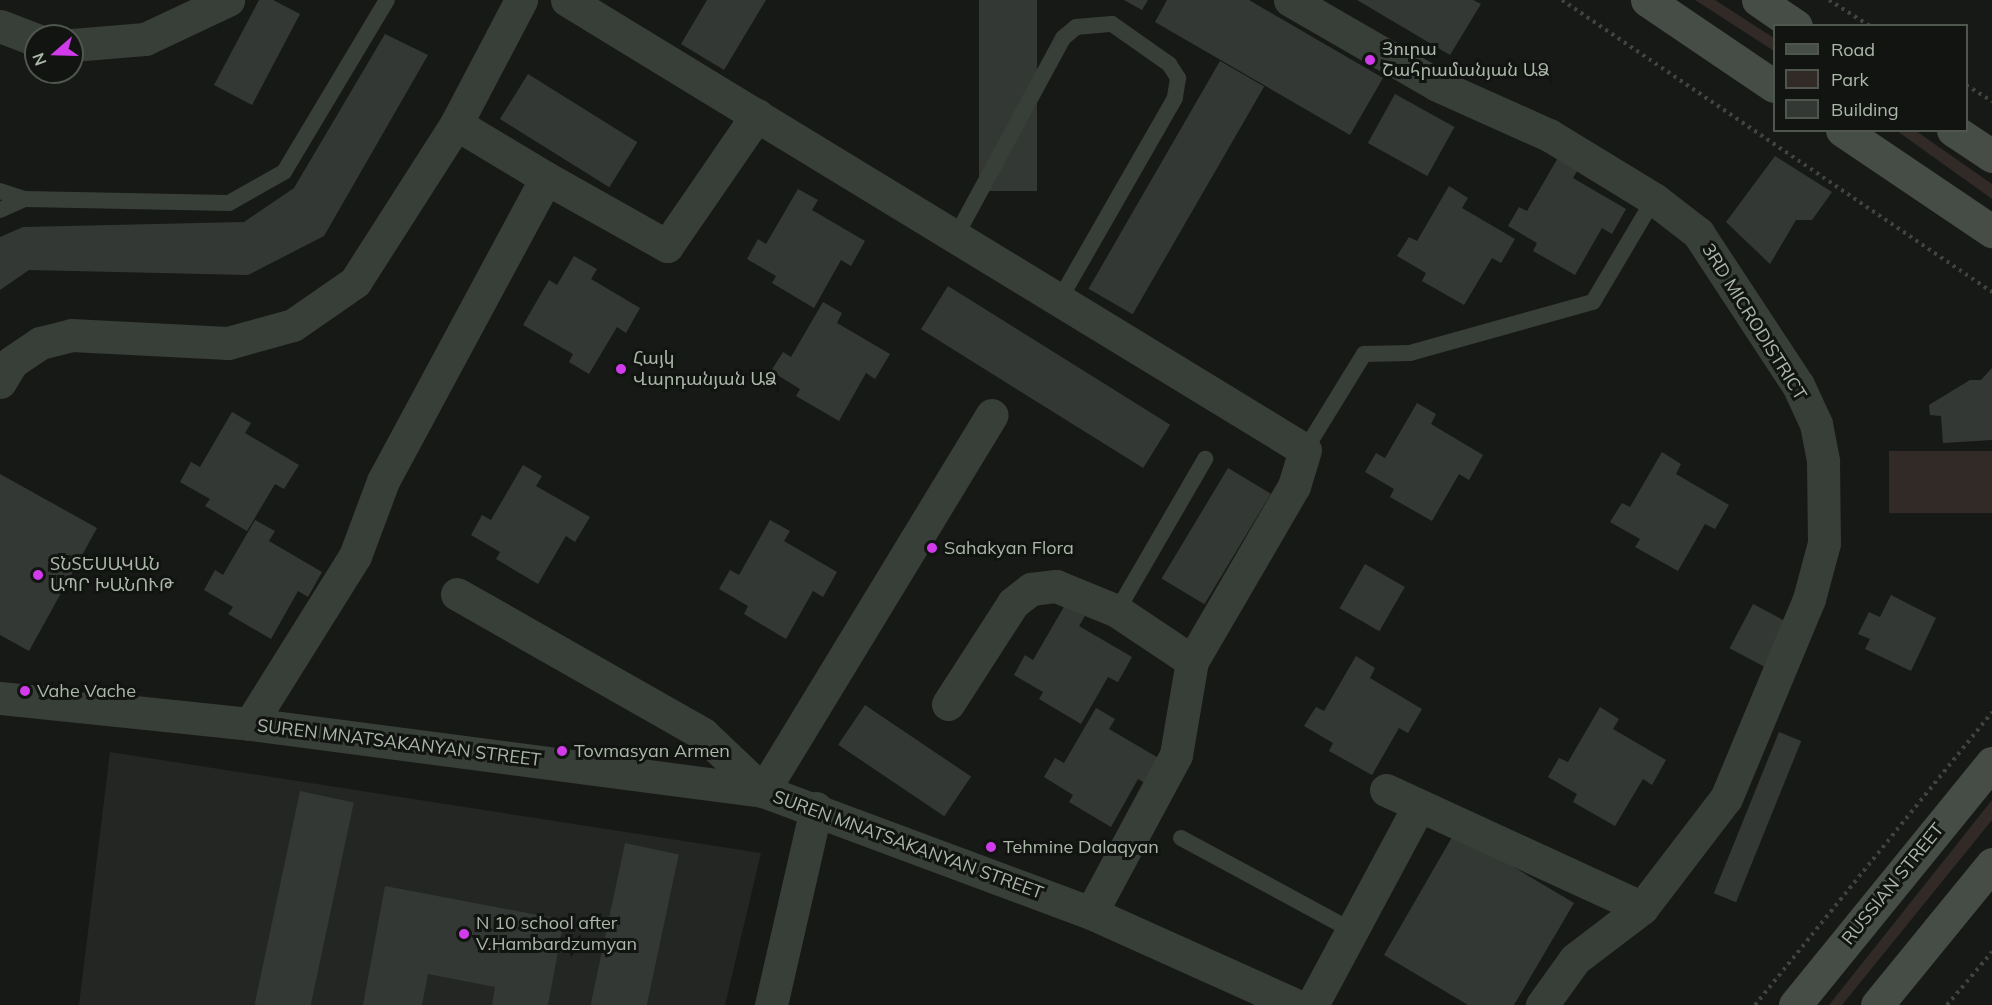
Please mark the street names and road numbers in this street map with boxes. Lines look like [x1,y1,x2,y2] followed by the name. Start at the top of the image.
[1697,240,1811,404] street label: 3RD MICRODISTRICT
[256,715,542,771] street label: SUREN MNATSAKANYAN STREET
[770,786,1046,904] street label: SUREN MNATSAKANYAN STREET
[1837,819,1949,949] street label: RUSSIAN STREET

